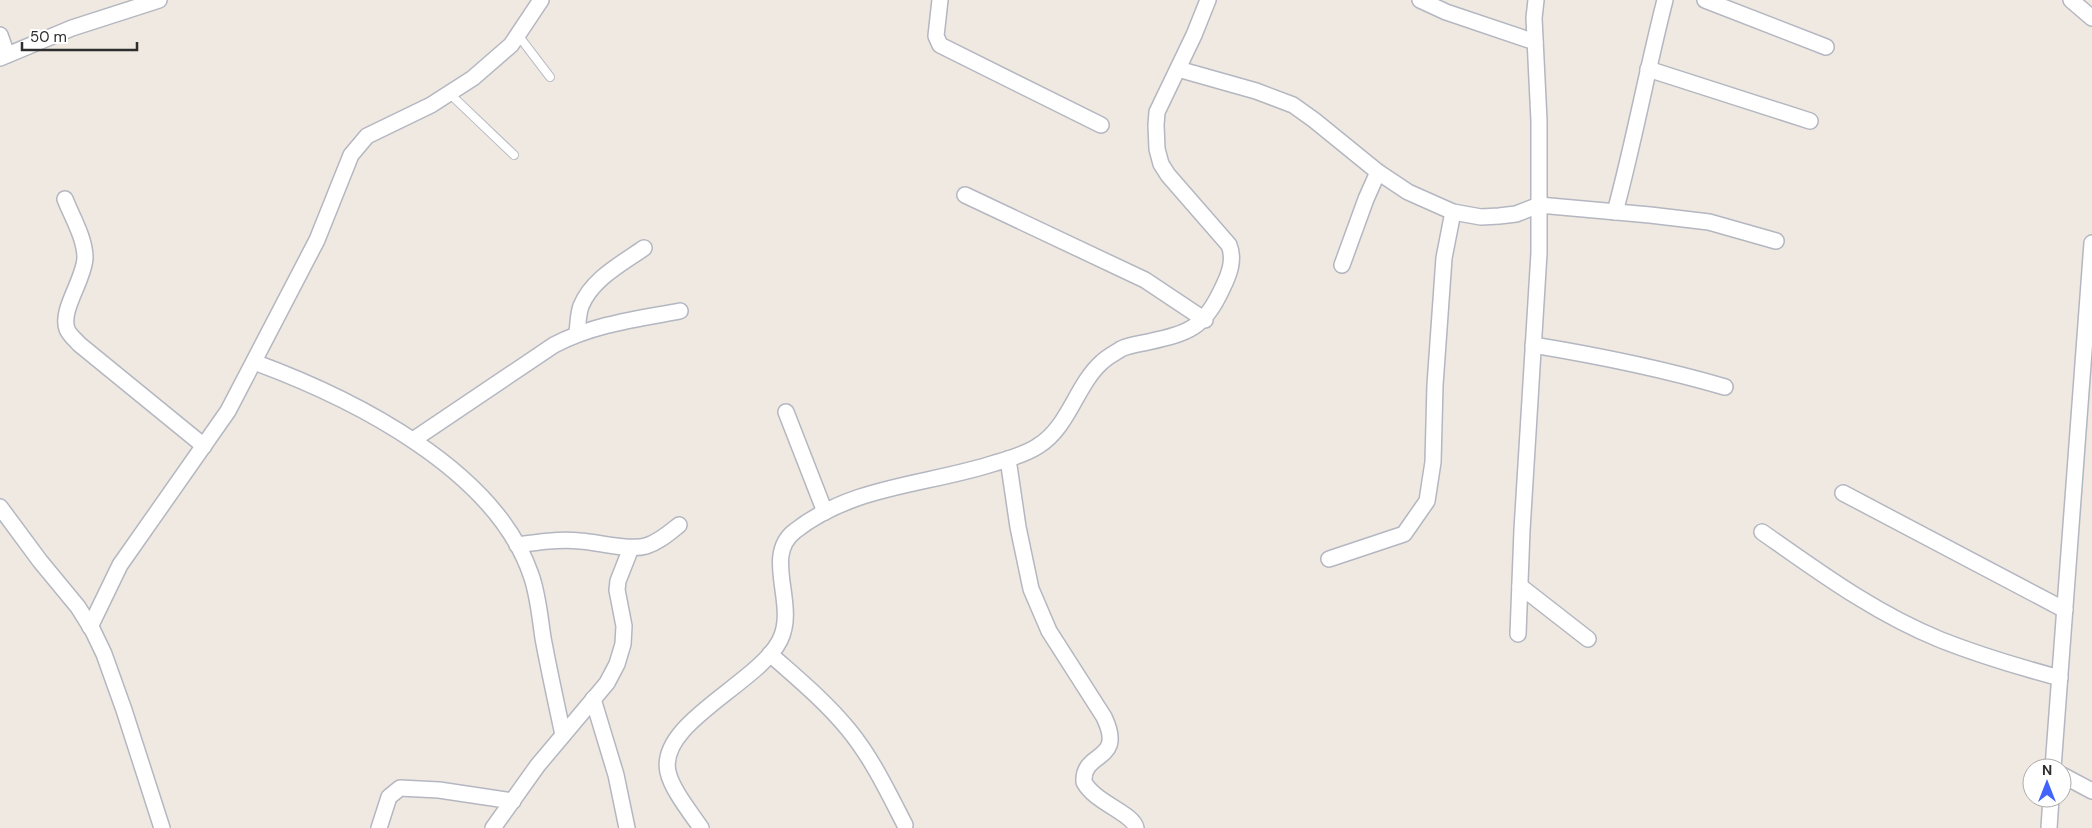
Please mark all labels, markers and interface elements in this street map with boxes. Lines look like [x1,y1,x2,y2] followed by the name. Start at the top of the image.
[22,20,138,52] scale bar
[30,27,67,47] text: 50 m
[2022,758,2072,808] north arrow
[2042,761,2052,779] text: N

